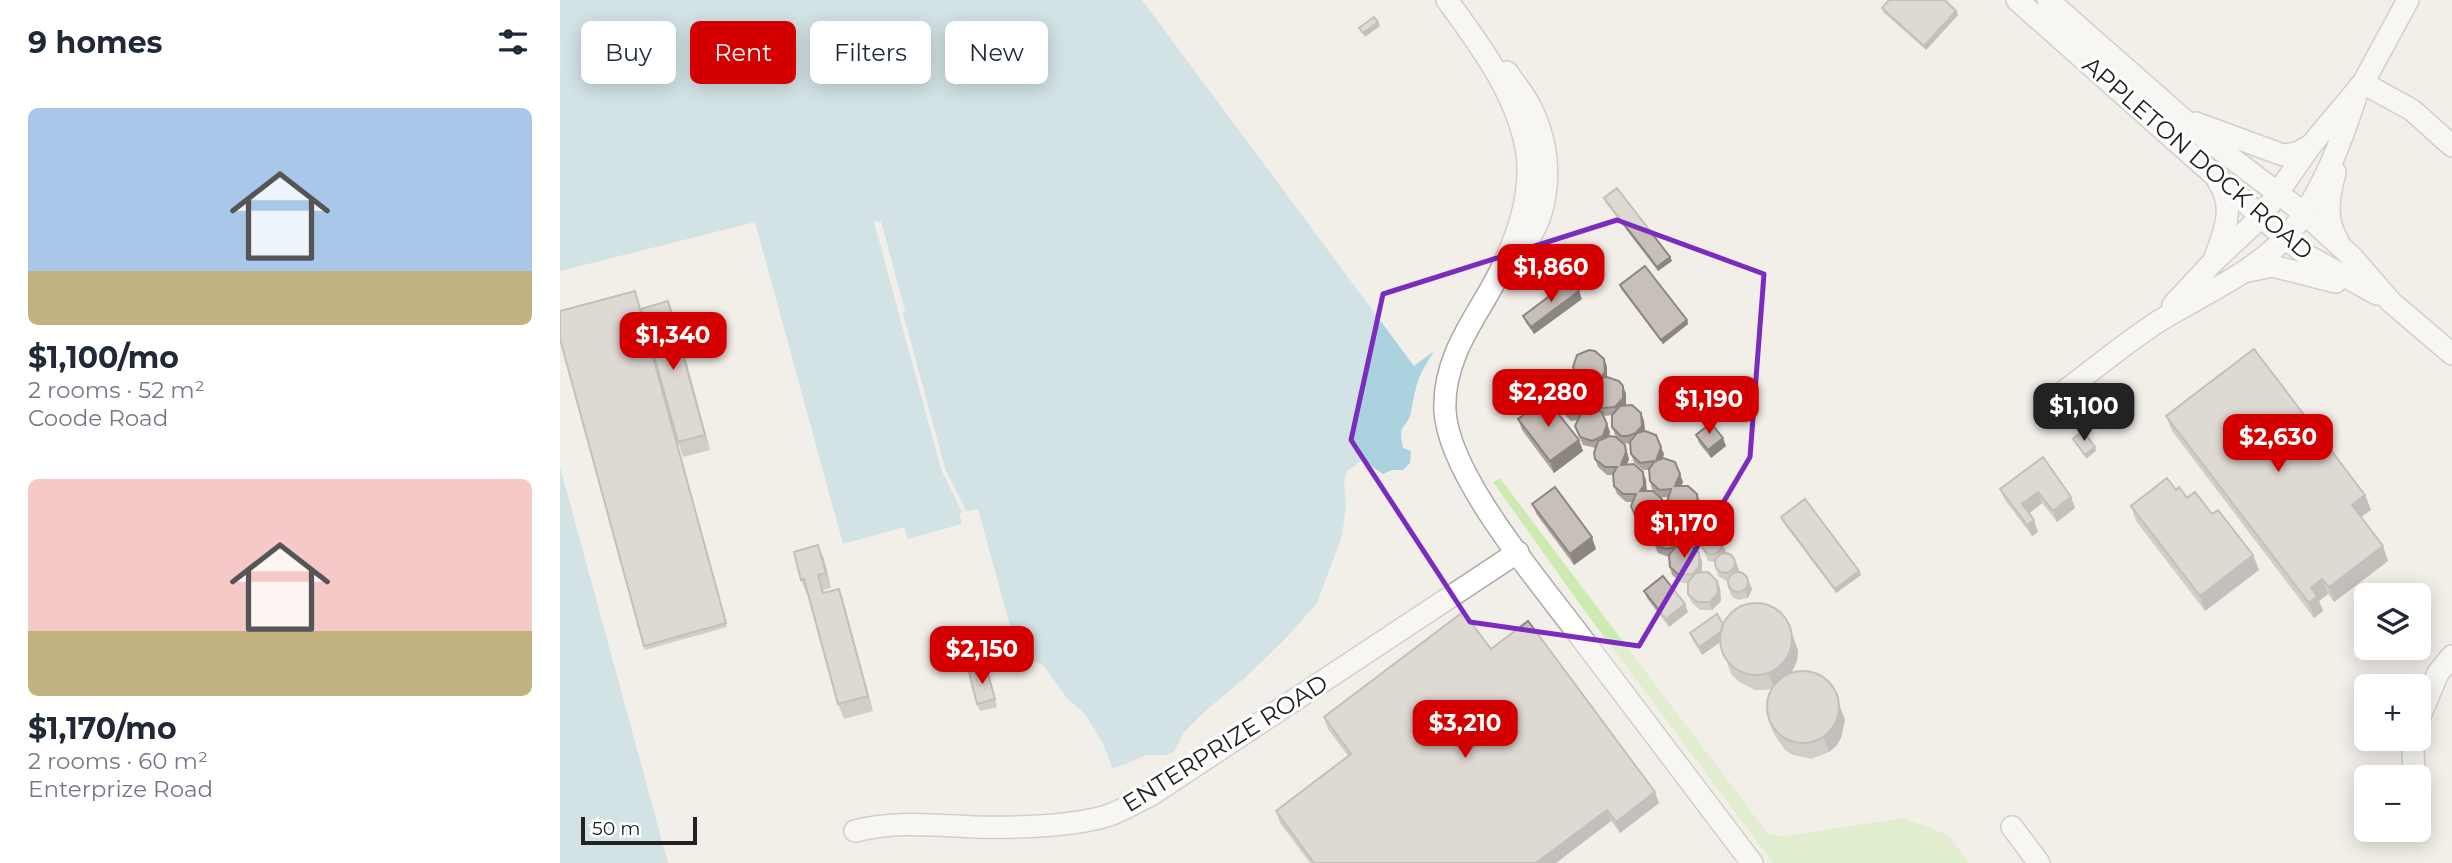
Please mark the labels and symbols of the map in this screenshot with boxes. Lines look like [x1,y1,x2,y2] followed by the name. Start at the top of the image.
[2077,50,2319,266] street label: APPLETON DOCK ROAD
[1494,244,1608,304] pin: $1,860
[616,312,730,372] pin: $1,340
[1491,370,1605,429] pin: $2,280
[1652,376,1766,436] pin: $1,190
[2027,384,2141,443] pin: $1,100
[2221,414,2335,474] pin: $2,630
[1627,500,1741,560] pin: $1,170
[925,626,1039,686] pin: $2,150
[1117,668,1333,818] street label: ENTERPRIZE ROAD
[1408,700,1522,760] pin: $3,210
[581,814,696,846] scale bar

